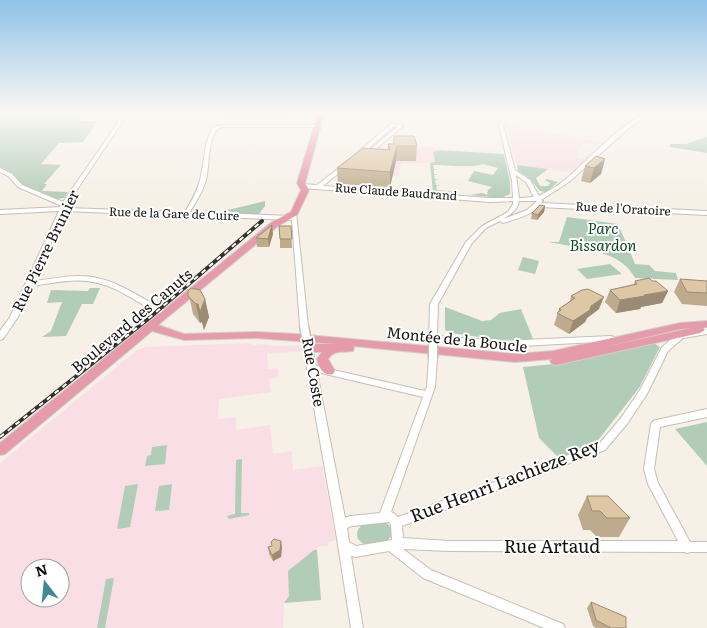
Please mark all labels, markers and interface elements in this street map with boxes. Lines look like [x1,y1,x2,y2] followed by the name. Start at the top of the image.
[334,178,458,204] street label: Rue Claude Baudrand
[5,185,84,315] street label: Rue Pierre Brunier
[575,197,671,219] street label: Rue de l'Oratoire
[109,202,239,224] street label: Rue de la Gare de Cuire
[570,216,637,256] park label: Parc Bissardon
[65,262,197,378] street label: Boulevard des Canuts
[386,320,529,357] street label: Montée de la Boucle
[297,335,332,408] street label: Rue Coste
[406,431,604,528] street label: Rue Henri Lachieze Rey
[504,532,600,559] street label: Rue Artaud
[20,558,70,608] north arrow
[33,558,50,581] text: N

